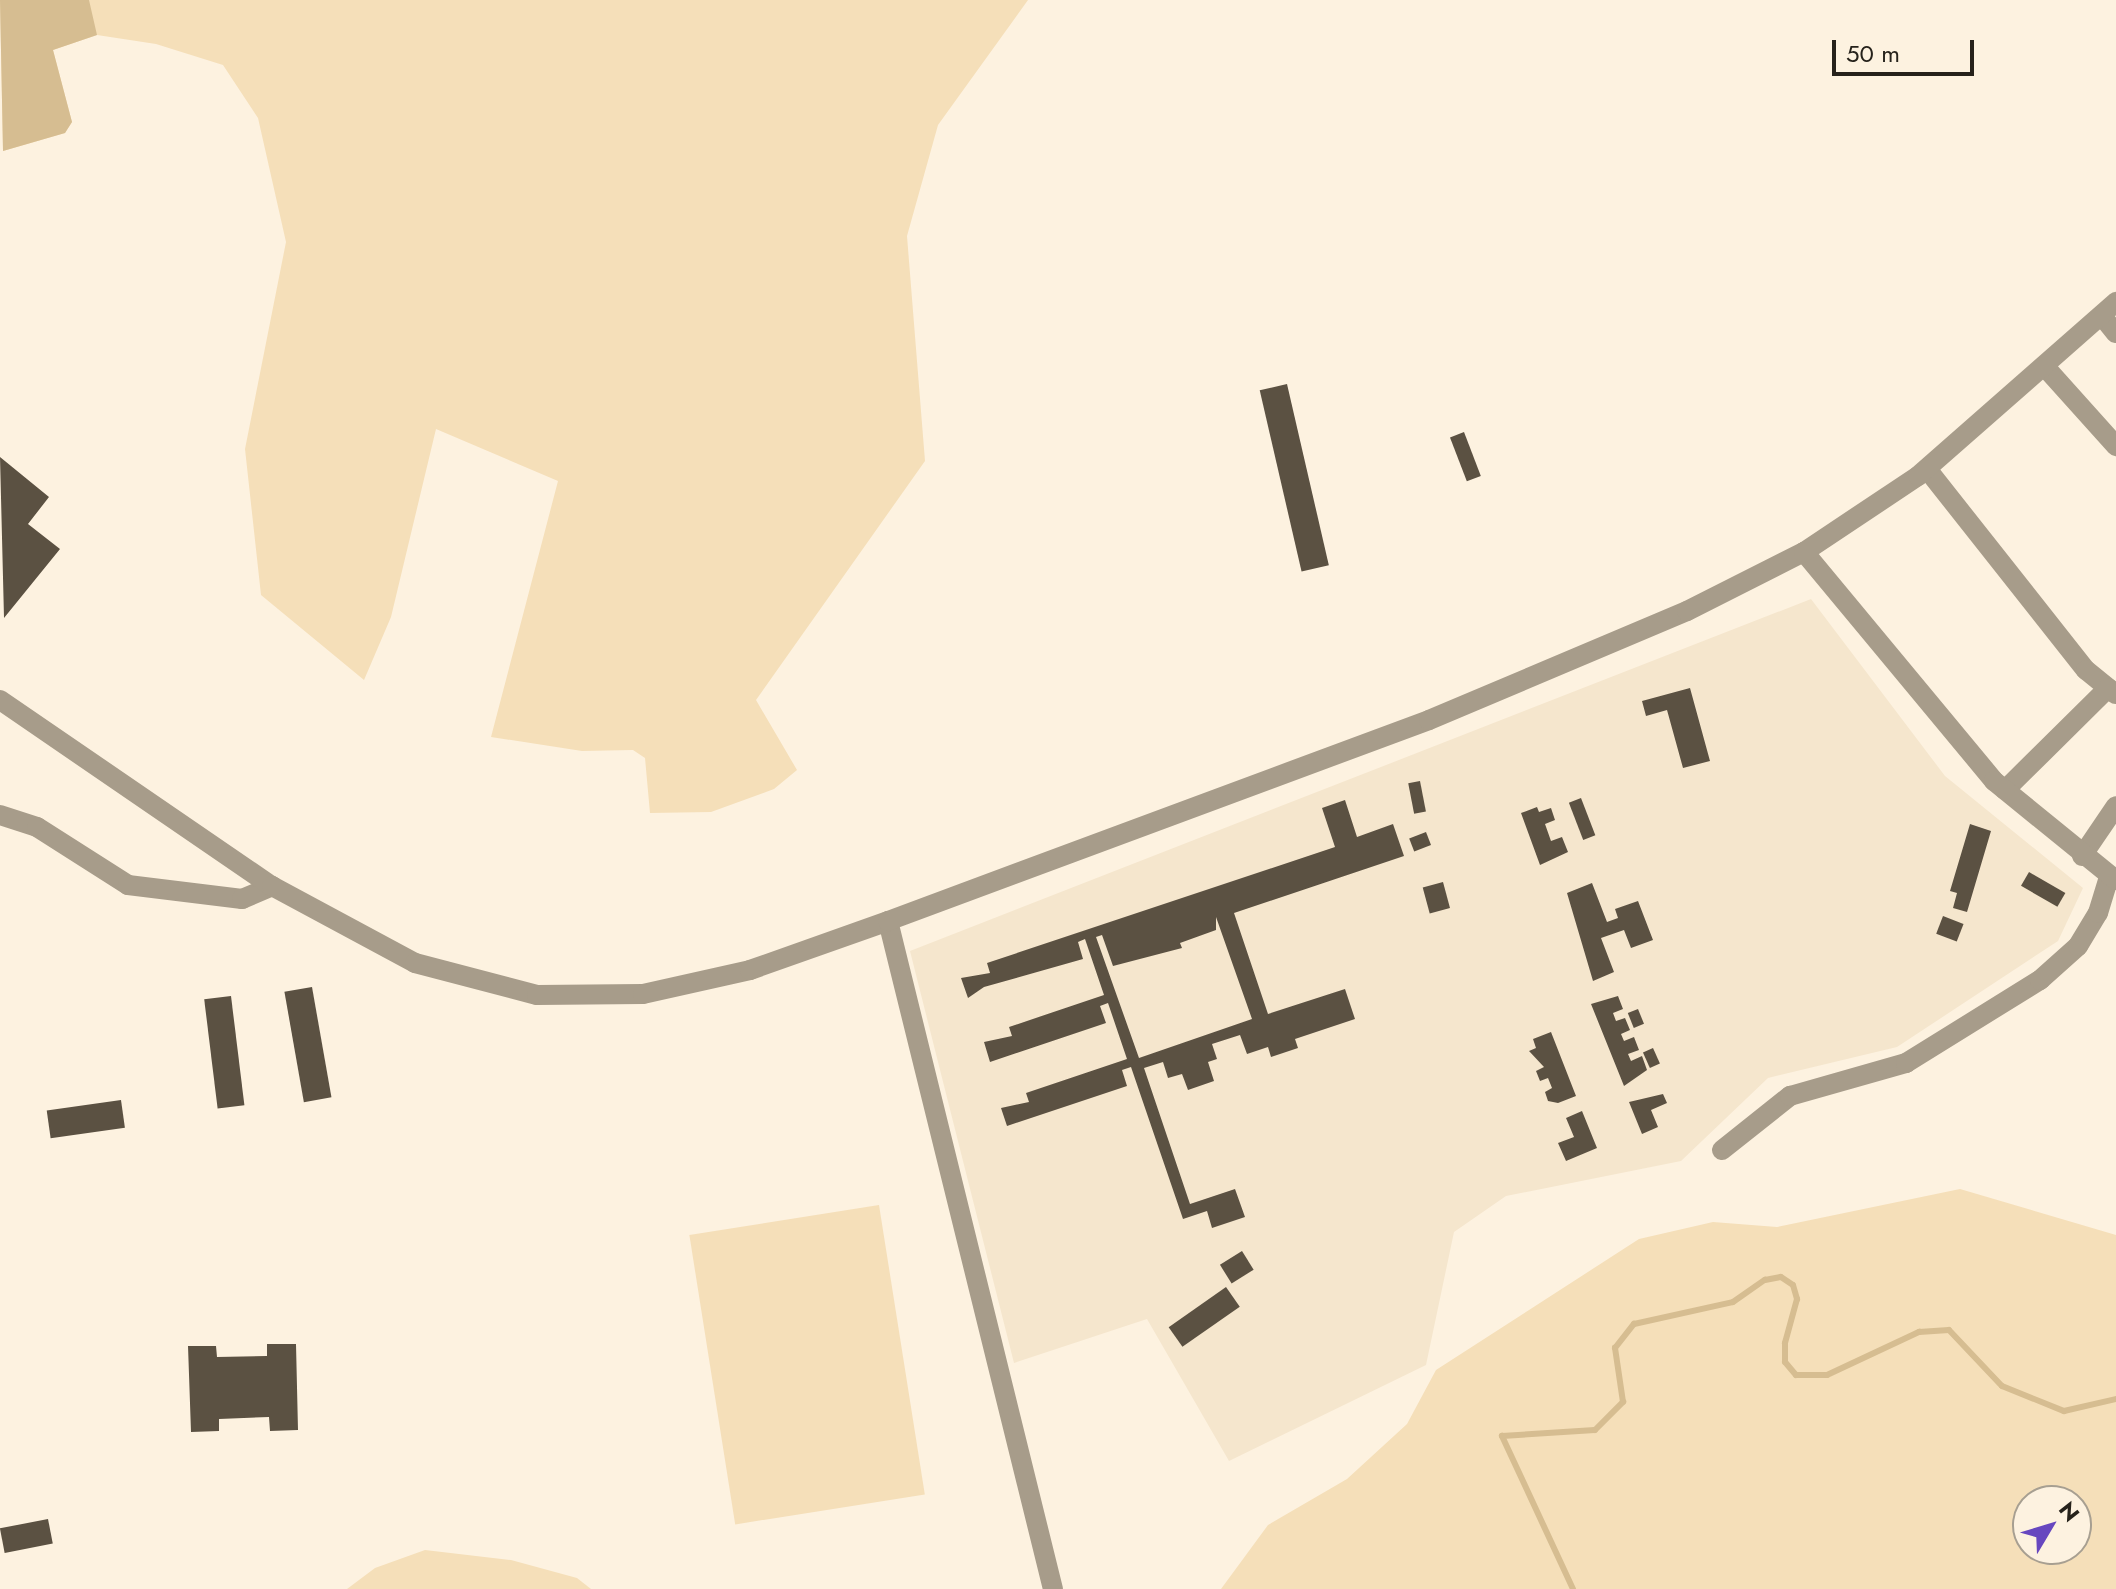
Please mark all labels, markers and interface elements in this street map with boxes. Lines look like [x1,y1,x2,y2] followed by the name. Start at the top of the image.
[1836,24,1978,74] scale bar
[1846,36,1900,71] text: 50 m
[2012,1485,2092,1565] north arrow
[2051,1495,2087,1528] text: N

